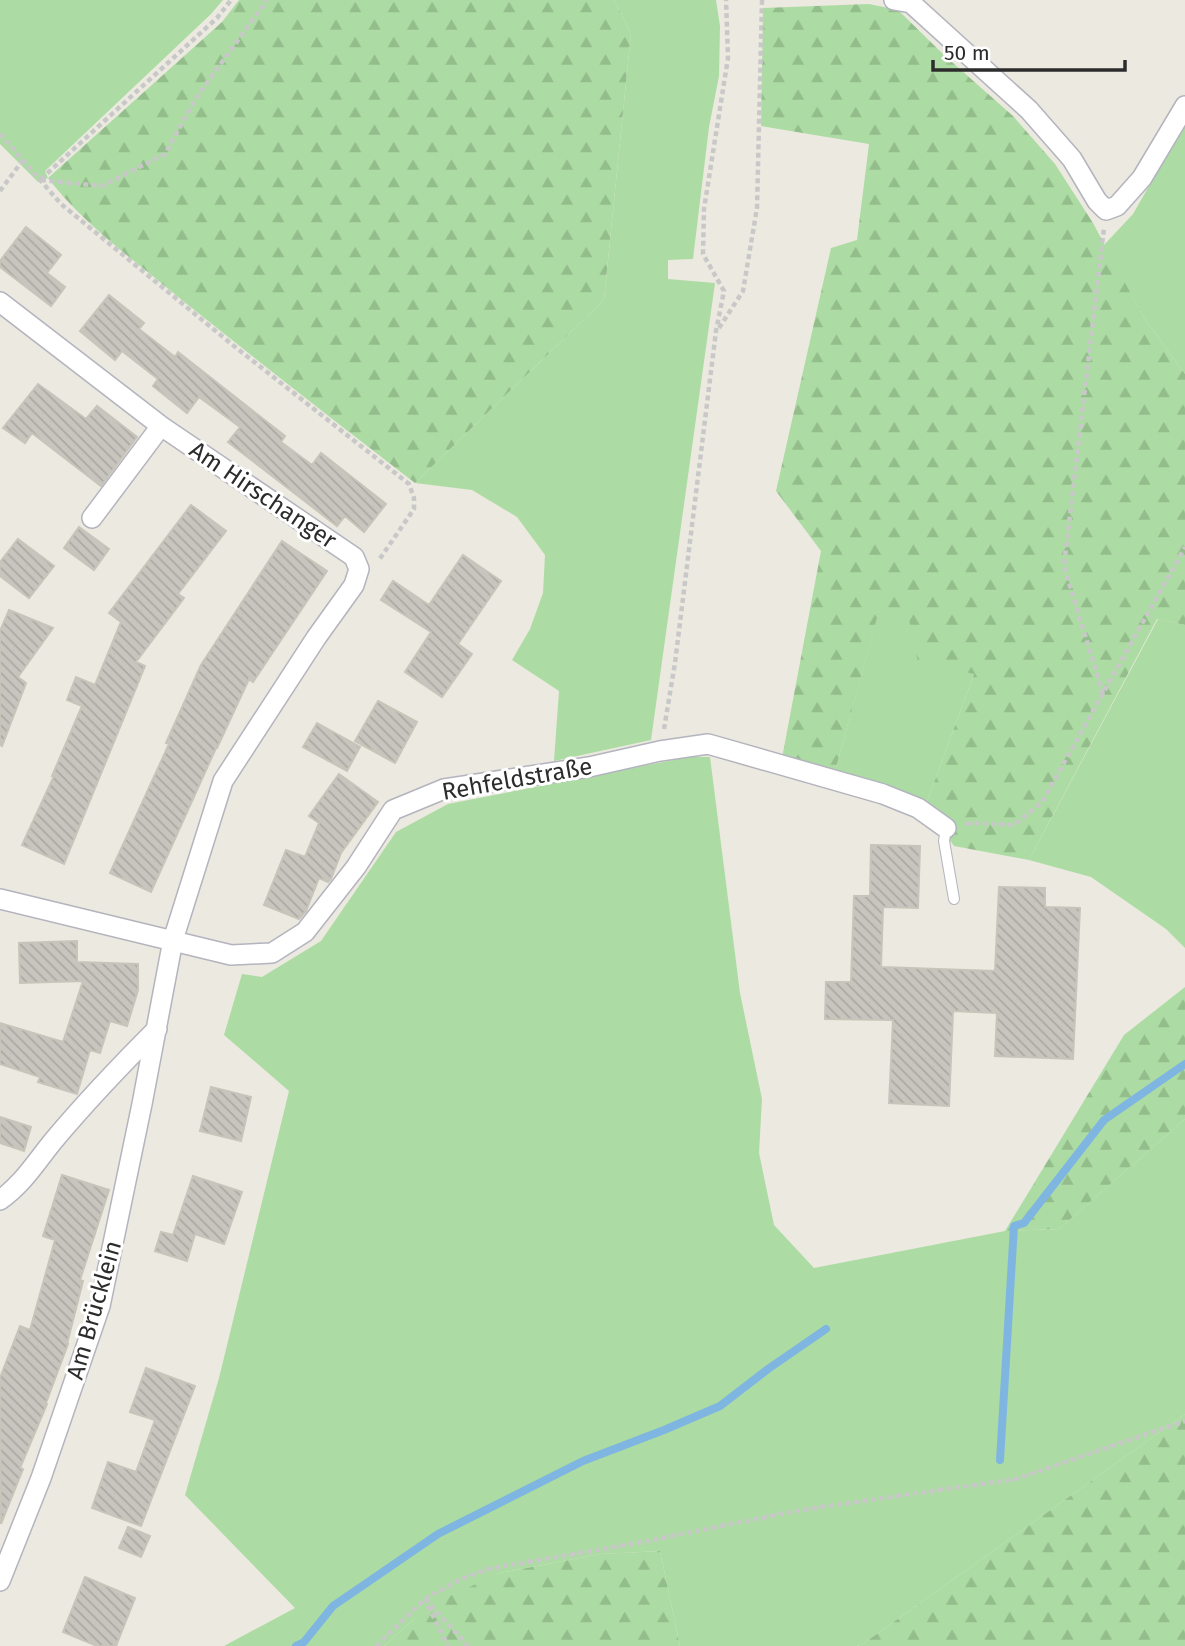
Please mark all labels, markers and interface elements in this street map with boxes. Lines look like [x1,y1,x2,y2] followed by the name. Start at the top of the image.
[933,28,1126,72] scale bar
[944,40,990,66] text: 50 m
[184,436,342,555] street label: Am Hirschanger
[440,752,594,806] street label: Rehfeldstraße
[61,1237,127,1383] street label: Am Brücklein

